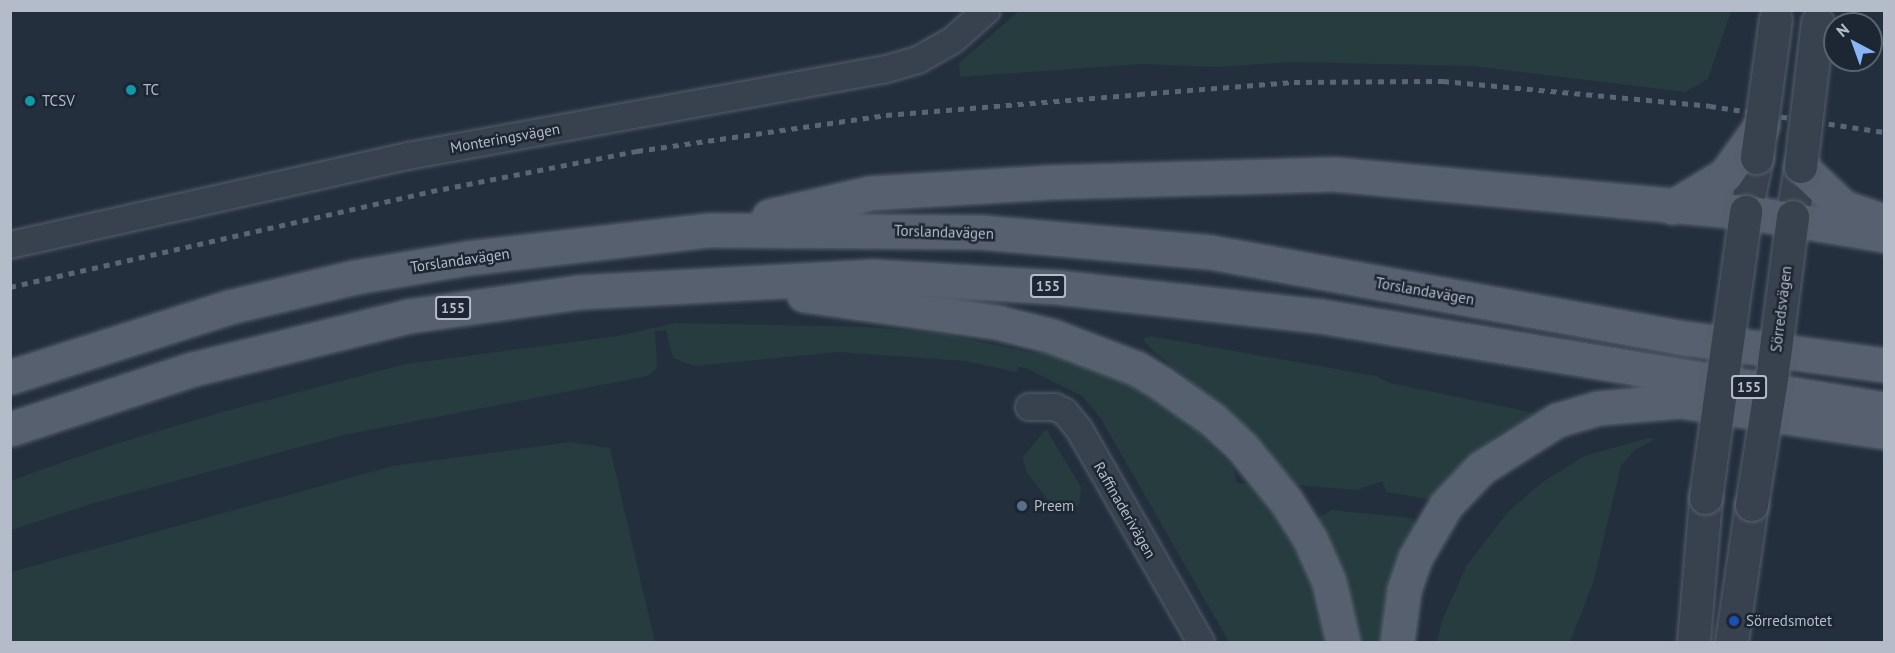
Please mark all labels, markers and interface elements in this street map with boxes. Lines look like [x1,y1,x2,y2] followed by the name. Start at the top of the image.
[1823,12,1883,72] north arrow
[1832,19,1853,41] text: N
[143,81,159,99] place label: TC
[124,83,138,97] marker: TC
[42,92,75,110] place label: TCSV
[23,94,37,108] marker: TCSV
[449,120,561,156] street label: Monteringsvägen
[894,221,994,243] street label: Torslandavägen
[409,244,511,276] street label: Torslandavägen
[1767,265,1795,353] street label: Sörredsvägen
[1374,273,1476,309] street label: Torslandavägen
[1030,275,1066,297] road number: 155
[435,297,471,319] road number: 155
[1731,376,1767,398] road number: 155
[1090,459,1160,561] street label: Raffinaderivägen
[1034,497,1074,515] place label: Preem
[1015,499,1029,513] marker: Preem
[1746,612,1832,630] place label: Sörredsmotet
[1727,614,1741,628] marker: Sörredsmotet

